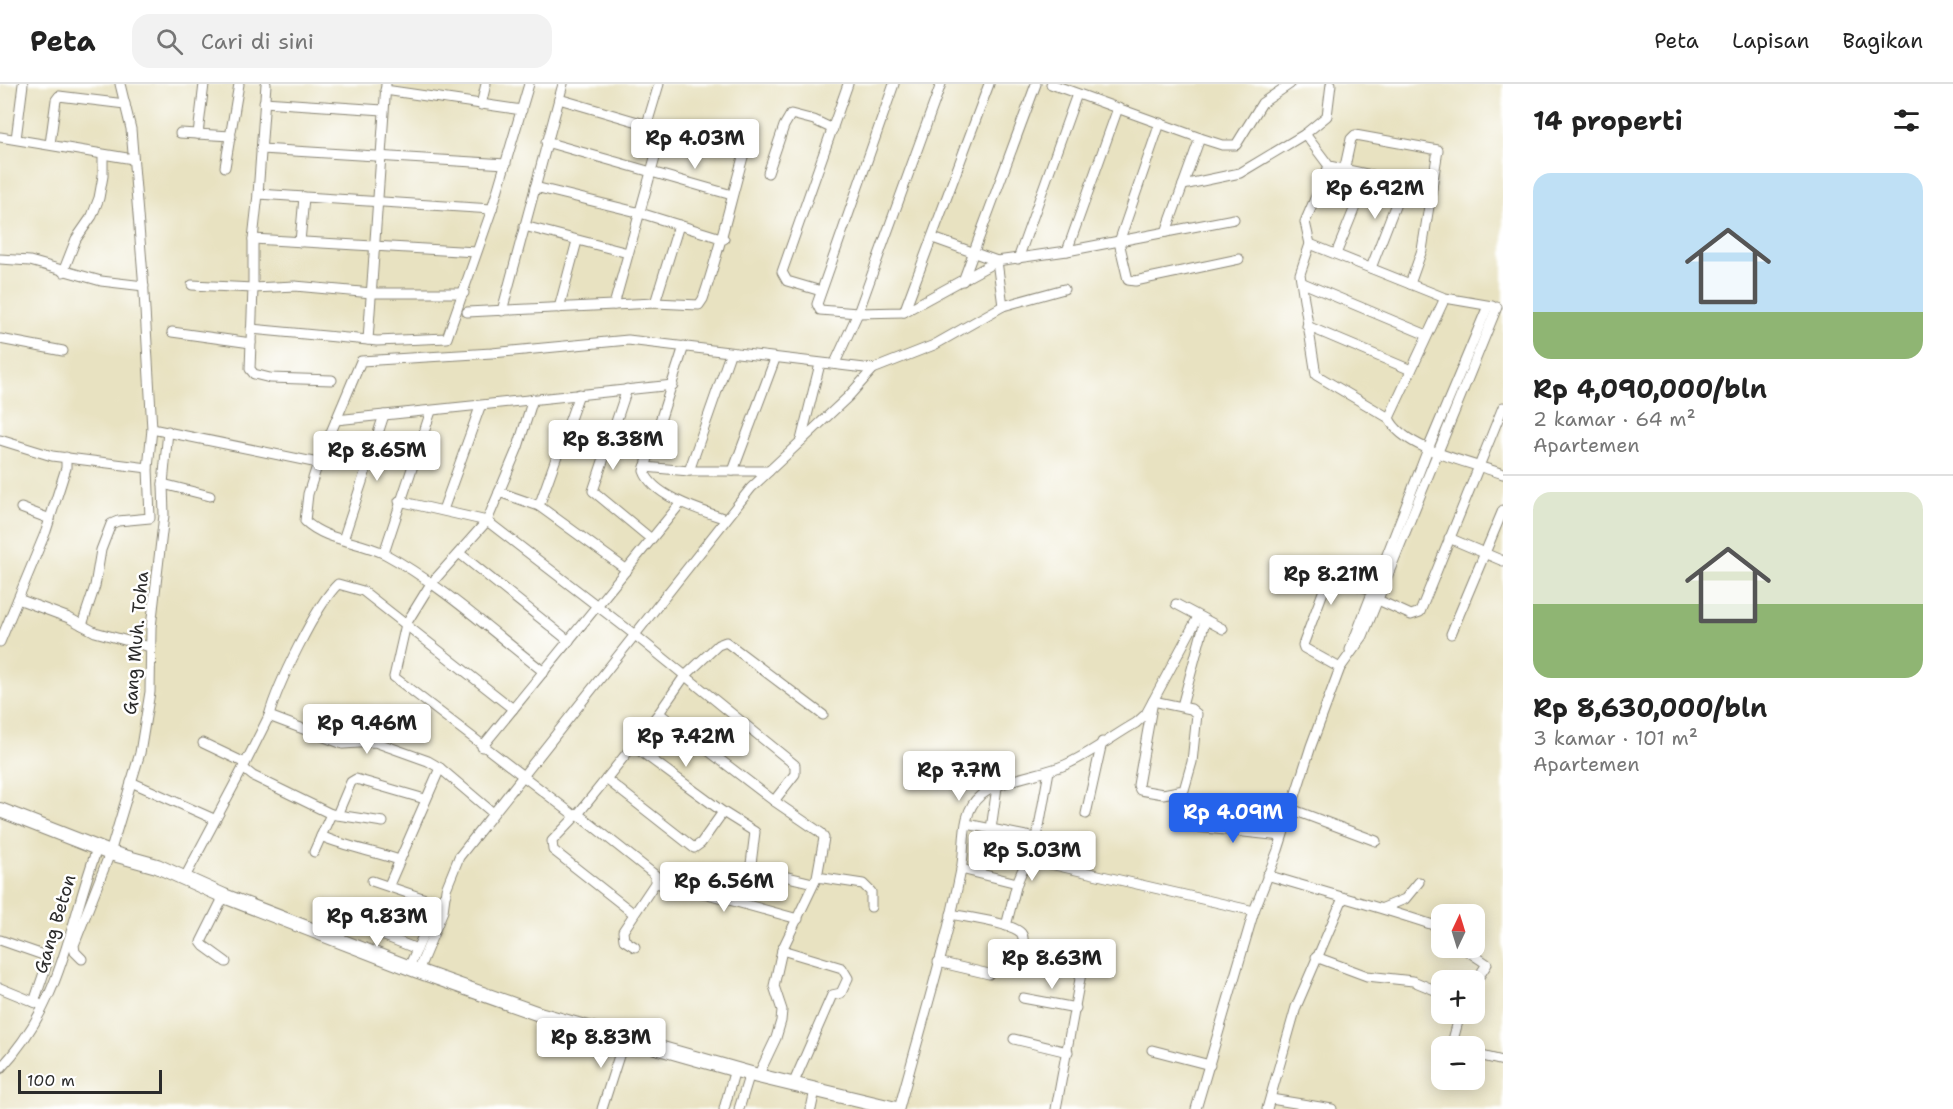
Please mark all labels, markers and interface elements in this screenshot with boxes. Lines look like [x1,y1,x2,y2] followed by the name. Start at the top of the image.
[132,14,552,68] search box
[30,22,96,60] text: Peta
[153,25,186,58] icon: search
[201,27,314,56] text: Cari di sini
[1654,27,1699,55] text: Peta
[1732,27,1809,55] text: Lapisan
[1842,27,1923,55] text: Bagikan
[1533,103,1683,138] text: 14 properti
[1890,104,1923,137] icon: filters
[633,119,757,170] pin: Rp 4.03M
[645,125,745,151] text: Rp 4.03M
[1313,169,1437,220] pin: Rp 6.92M
[1326,175,1424,201] text: Rp 6.92M
[1674,212,1782,320] icon: home
[1533,371,1767,406] text: Rp 4,090,000/bln
[1533,406,1696,432] text: 2 kamar · 64 m²
[551,420,675,471] pin: Rp 8.38M
[563,426,663,452] text: Rp 8.38M
[315,431,439,482] pin: Rp 8.65M
[1533,432,1640,458] text: Apartemen
[327,437,427,463] text: Rp 8.65M
[1674,531,1782,639] icon: home
[1269,555,1393,606] pin: Rp 8.21M
[1283,561,1379,587] text: Rp 8.21M
[118,570,154,716] street label: Gang Muh. Toha
[1533,690,1767,725] text: Rp 8,630,000/bln
[305,704,429,755] pin: Rp 9.46M
[317,710,417,736] text: Rp 9.46M
[624,717,748,768] pin: Rp 7.42M
[637,723,735,749] text: Rp 7.42M
[1533,725,1698,751] text: 3 kamar · 101 m²
[904,751,1014,802] pin: Rp 7.7M
[1533,751,1640,777] text: Apartemen
[917,757,1001,783] text: Rp 7.7M
[1171,793,1295,844] pin: Rp 4.09M
[1183,799,1283,825] text: Rp 4.09M
[970,831,1094,882] pin: Rp 5.03M
[983,837,1081,863] text: Rp 5.03M
[662,862,786,913] pin: Rp 6.56M
[674,868,774,894] text: Rp 6.56M
[29,872,81,976] street label: Gang Beton
[315,897,439,948] pin: Rp 9.83M
[327,903,428,929] text: Rp 9.83M
[1431,904,1485,958] north arrow
[1431,904,1485,1090] map controls
[990,939,1114,990] pin: Rp 8.63M
[1002,945,1102,971] text: Rp 8.63M
[1431,970,1485,1024] button: +
[539,1018,663,1069] pin: Rp 8.83M
[551,1024,651,1050] text: Rp 8.83M
[1431,1036,1485,1090] button: −
[18,1067,162,1094] scale bar
[27,1070,75,1091] text: 100 m

